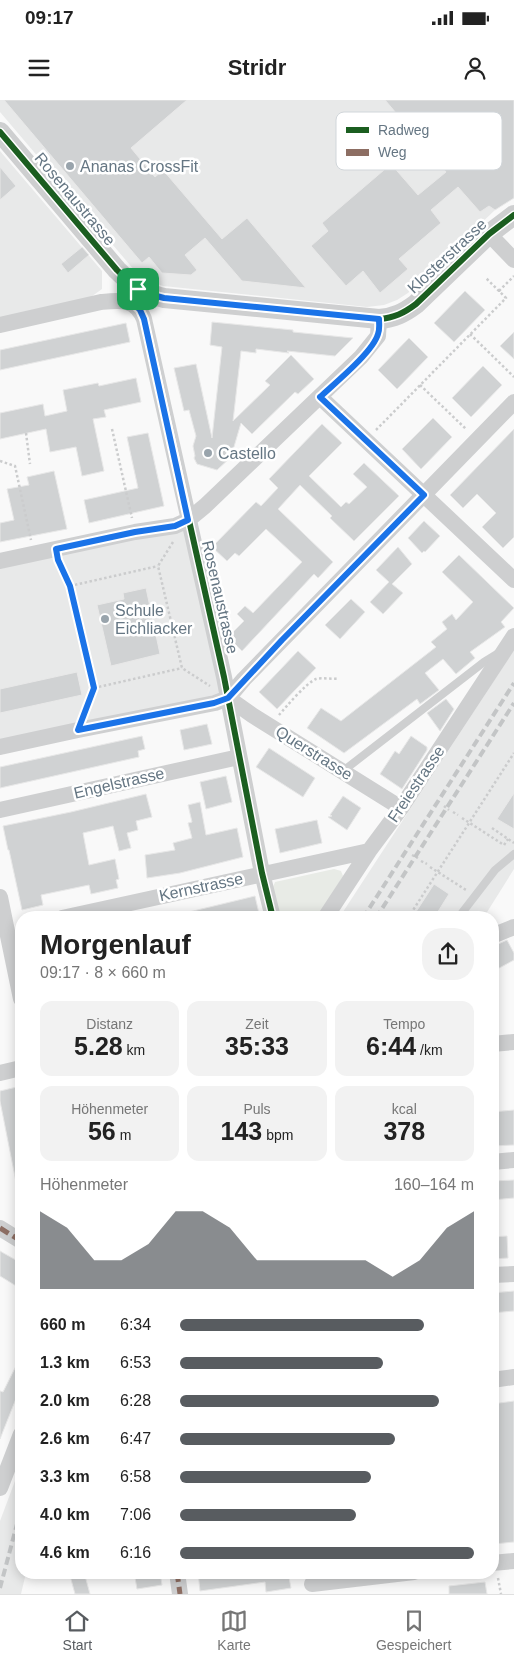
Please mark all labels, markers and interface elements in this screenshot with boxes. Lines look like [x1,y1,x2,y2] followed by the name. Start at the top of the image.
[25,7,74,28] text: 09:17
[25,54,53,82] icon: menu
[461,54,489,82] icon: person
[228,55,286,80] text: Stridr
[336,112,502,170] legend
[378,122,429,138] text: Radweg
[378,144,407,160] text: Weg
[31,149,119,249] street label: Rosenaustrasse
[80,158,199,175] place label: Ananas CrossFit
[64,160,76,172] marker: Ananas CrossFit
[404,215,490,297] street label: Klosterstrasse
[117,268,159,310] pin
[124,275,152,303] icon: arrive
[218,445,276,462] place label: Castello
[202,447,214,459] marker: Castello
[199,539,241,655] street label: Rosenaustrasse
[115,602,193,637] place label: Schule Eichliacker
[99,613,111,625] marker: Schule Eichliacker
[273,723,356,783] street label: Querstrasse
[384,743,448,825] street label: Freiestrasse
[72,764,166,802] street label: Engelstrasse
[157,870,245,904] street label: Kernstrasse
[422,928,474,980] button: share
[40,929,191,960] text: Morgenlauf
[40,964,166,981] text: 09:17 · 8 × 660 m
[86,1016,133,1032] text: Distanz
[245,1016,269,1032] text: Zeit
[383,1016,425,1032] text: Tempo
[74,1032,123,1060] text: 5.28
[225,1032,289,1060] text: 35:33
[366,1032,416,1060] text: 6:44
[123,1042,145,1058] text: km
[416,1042,443,1058] text: /km
[71,1101,148,1117] text: Höhenmeter
[243,1101,271,1117] text: Puls
[392,1101,417,1117] text: kcal
[88,1117,116,1145] text: 56
[221,1117,262,1145] text: 143
[383,1117,425,1145] text: 378
[116,1127,131,1143] text: m
[262,1127,293,1143] text: bpm
[40,1176,128,1193] text: Höhenmeter
[394,1176,474,1193] text: 160–164 m
[40,1316,85,1333] text: 660 m
[120,1316,151,1333] text: 6:34
[40,1354,90,1371] text: 1.3 km
[120,1354,151,1371] text: 6:53
[40,1392,90,1409] text: 2.0 km
[120,1392,151,1409] text: 6:28
[40,1430,90,1447] text: 2.6 km
[120,1430,151,1447] text: 6:47
[40,1468,90,1485] text: 3.3 km
[120,1468,151,1485] text: 6:58
[40,1506,90,1523] text: 4.0 km
[120,1506,151,1523] text: 7:06
[40,1544,90,1561] text: 4.6 km
[120,1544,151,1561] text: 6:16
[63,1607,92,1653] tab: Start
[217,1607,251,1653] tab: Karte
[376,1607,451,1653] tab: Gespeichert

